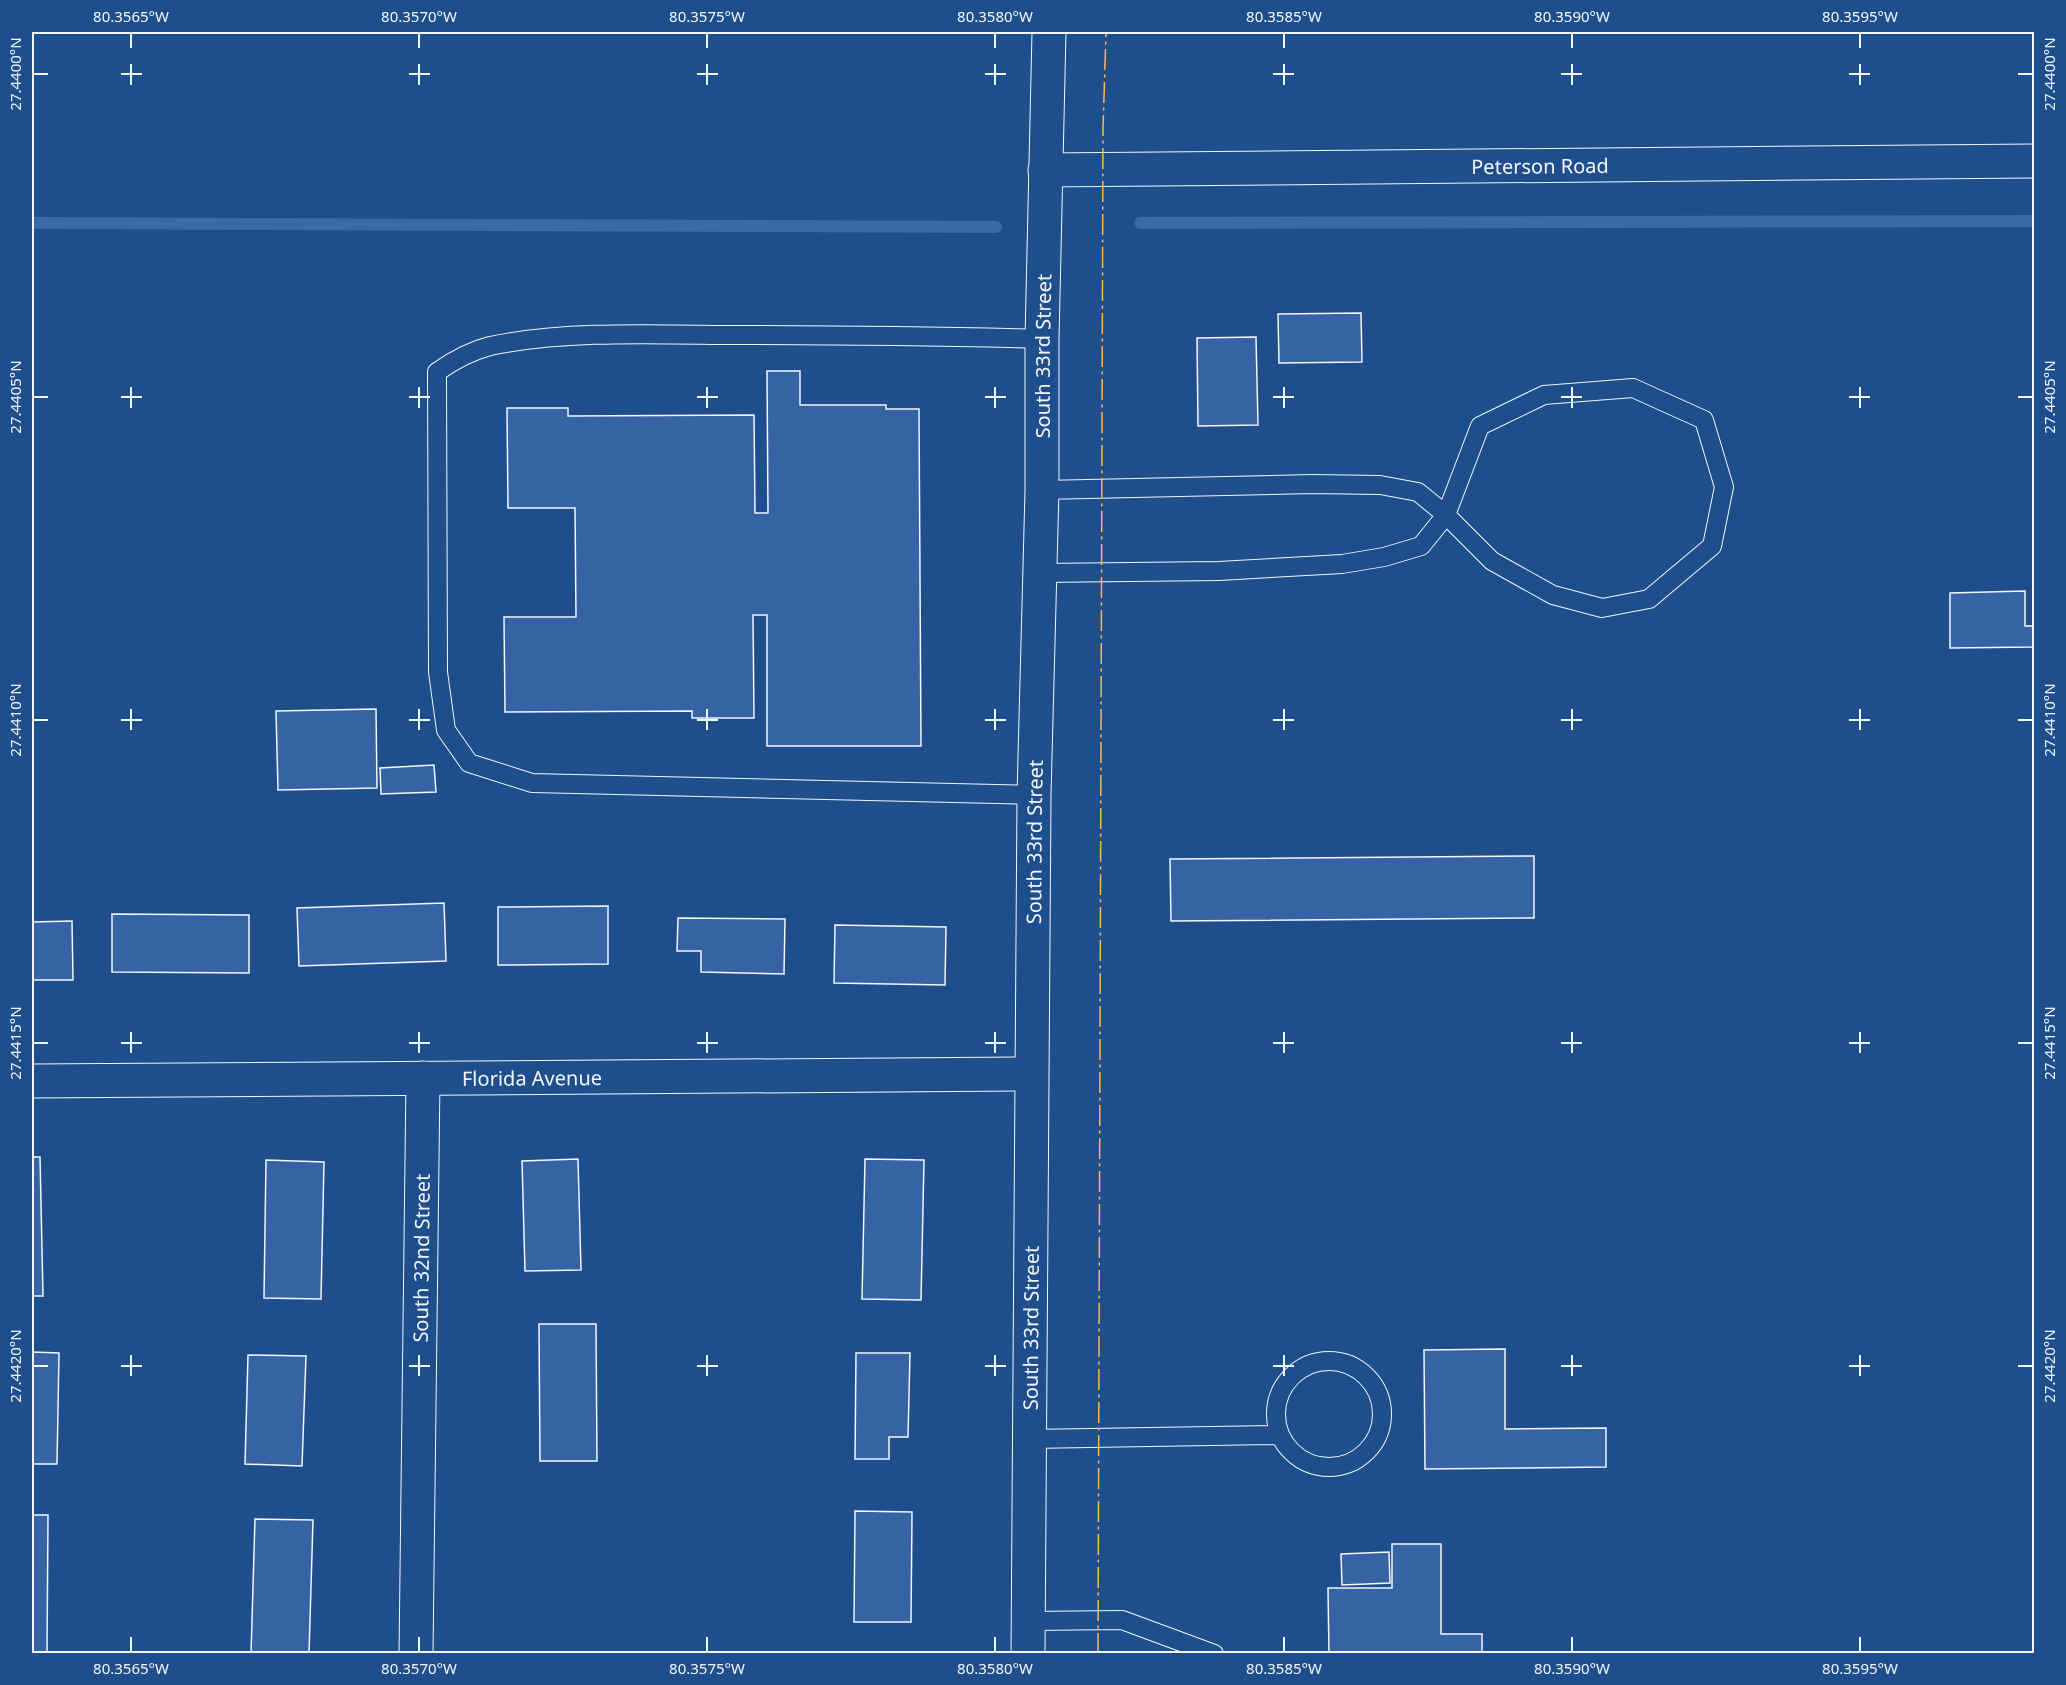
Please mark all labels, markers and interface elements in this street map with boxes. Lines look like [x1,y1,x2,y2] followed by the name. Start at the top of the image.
[93,6,169,26] text: 80.3565°W
[381,6,457,26] text: 80.3570°W
[669,6,745,26] text: 80.3575°W
[957,6,1033,26] text: 80.3580°W
[1246,6,1322,26] text: 80.3585°W
[1534,6,1610,26] text: 80.3590°W
[1822,6,1898,26] text: 80.3595°W
[5,37,25,111] text: 27.4400°N
[2039,37,2059,111] text: 27.4400°N
[1471,151,1609,180] street label: Peterson Road
[1029,274,1057,438] street label: South 33rd Street
[5,360,25,434] text: 27.4405°N
[2039,360,2059,434] text: 27.4405°N
[5,683,25,757] text: 27.4410°N
[2039,683,2059,757] text: 27.4410°N
[1020,759,1048,924] street label: South 33rd Street
[5,1006,25,1080] text: 27.4415°N
[2039,1006,2059,1080] text: 27.4415°N
[462,1064,602,1091] street label: Florida Avenue
[406,1173,435,1343] street label: South 32nd Street
[1016,1246,1044,1410] street label: South 33rd Street
[5,1329,25,1403] text: 27.4420°N
[2039,1329,2059,1403] text: 27.4420°N
[93,1658,169,1678] text: 80.3565°W
[381,1658,457,1678] text: 80.3570°W
[669,1658,745,1678] text: 80.3575°W
[957,1658,1033,1678] text: 80.3580°W
[1246,1658,1322,1678] text: 80.3585°W
[1534,1658,1610,1678] text: 80.3590°W
[1822,1658,1898,1678] text: 80.3595°W

